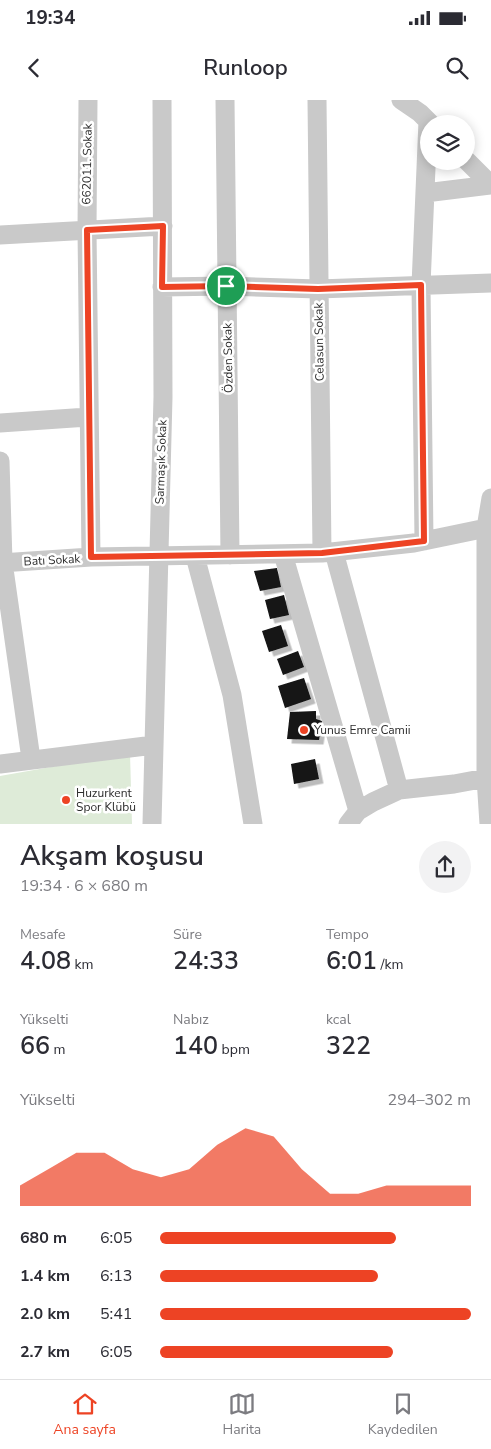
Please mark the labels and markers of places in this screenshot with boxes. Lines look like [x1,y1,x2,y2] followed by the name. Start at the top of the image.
[205,265,247,307] pin
[313,722,411,738] place label: Yunus Emre Camii
[298,724,310,736] marker: Yunus Emre Camii
[76,785,136,815] place label: Huzurkent Spor Klübü
[60,794,72,806] marker: Huzurkent Spor Klübü

